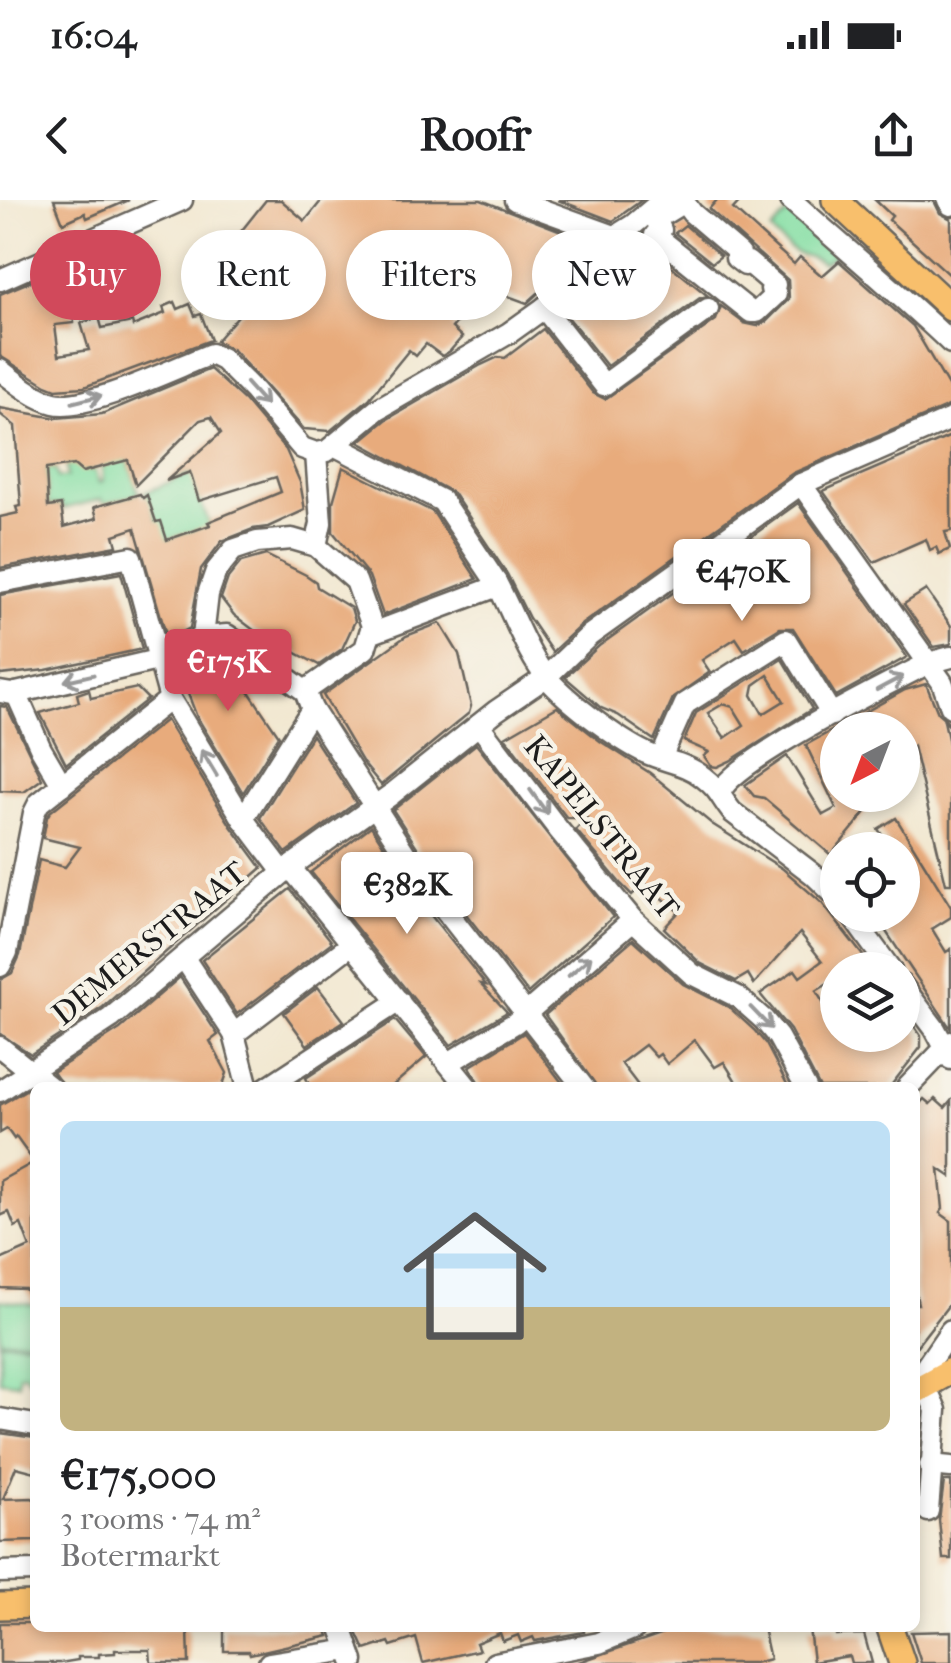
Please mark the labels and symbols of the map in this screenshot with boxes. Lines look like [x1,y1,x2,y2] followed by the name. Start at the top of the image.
[244,381,267,406] one-way arrow
[70,389,102,407] one-way arrow
[672,539,812,624] pin: €470K
[158,629,298,714] pin: €175K
[64,670,96,688] one-way arrow
[874,673,904,692] one-way arrow
[820,712,920,812] north arrow
[516,728,687,927] street label: KAPELSTRAAT
[199,749,219,778] one-way arrow
[528,788,549,816] one-way arrow
[337,852,477,937] pin: €382K
[45,854,254,1033] street label: DEMERSTRAAT
[566,955,592,977] one-way arrow
[749,1006,773,1030] one-way arrow

